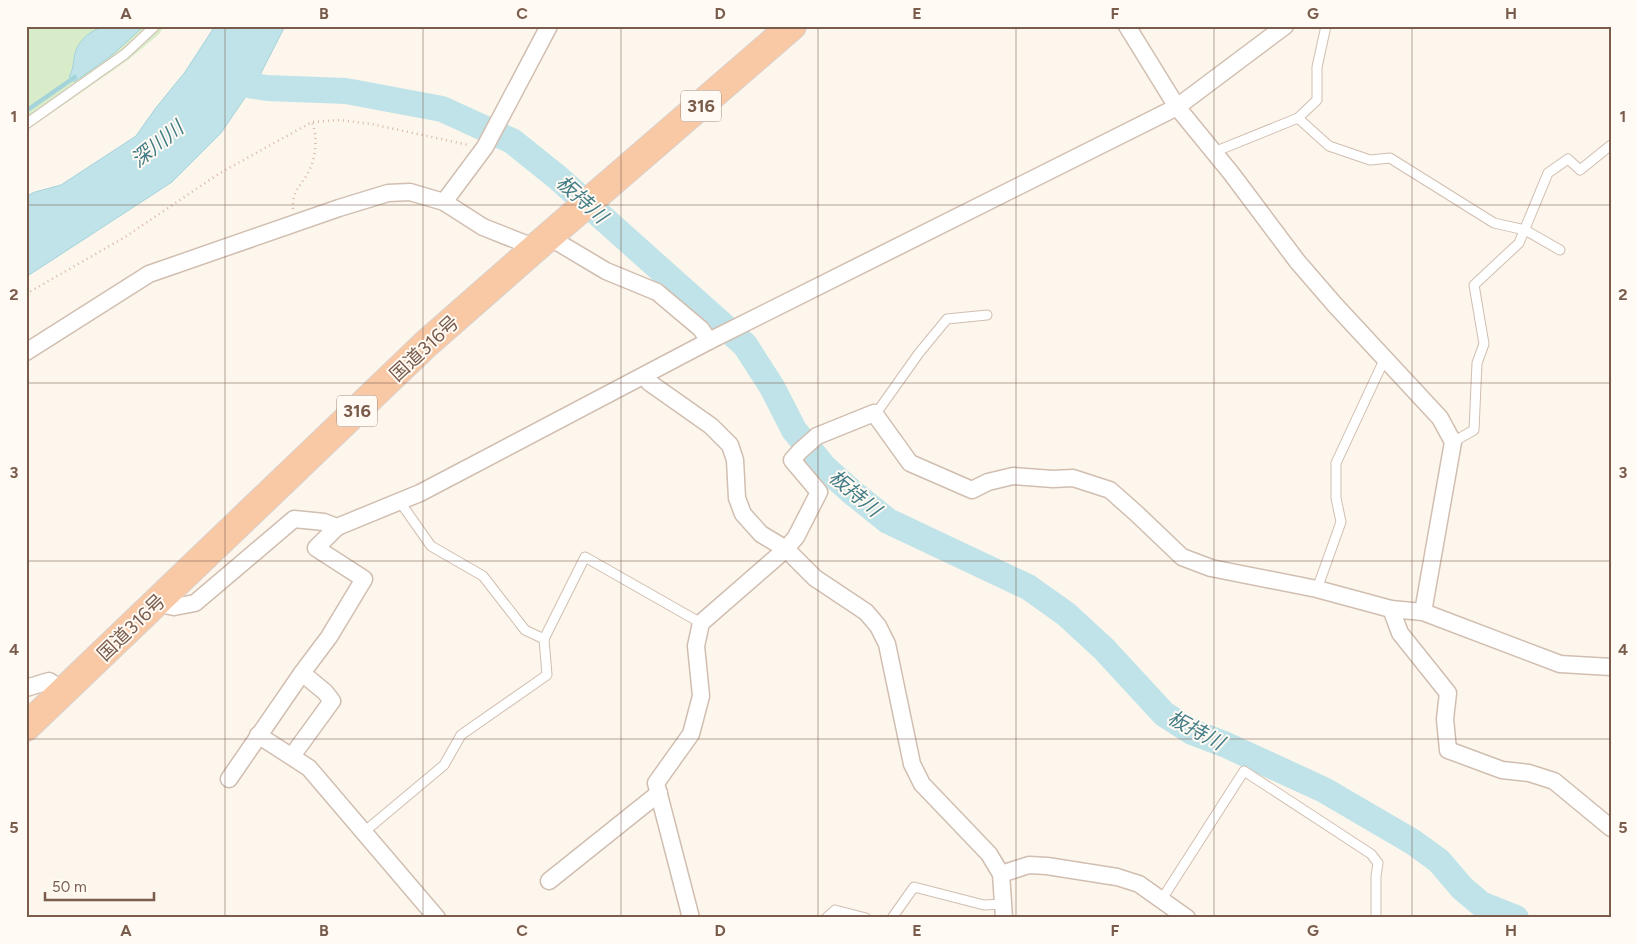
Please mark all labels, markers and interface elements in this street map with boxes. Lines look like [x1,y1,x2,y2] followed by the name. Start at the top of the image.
[120,4,132,23] text: A
[319,4,329,23] text: B
[516,4,528,23] text: C
[714,4,726,23] text: D
[912,4,922,23] text: E
[1111,4,1120,23] text: F
[1307,4,1319,23] text: G
[1505,4,1517,23] text: H
[681,90,721,122] road number: 316
[11,107,17,126] text: 1
[1620,107,1626,126] text: 1
[126,115,189,172] water label: 深川川
[552,170,614,229] water label: 板持川
[9,285,19,304] text: 2
[1618,285,1628,304] text: 2
[385,311,464,386] street label: 国道316号
[337,396,377,426] road number: 316
[10,463,19,482] text: 3
[1619,463,1628,482] text: 3
[824,465,887,523] water label: 板持川
[92,589,170,665] street label: 国道316号
[9,640,19,659] text: 4
[1618,640,1628,659] text: 4
[1164,705,1230,756] water label: 板持川
[9,818,19,837] text: 5
[1618,818,1628,837] text: 5
[45,869,154,901] scale bar
[52,878,87,896] text: 50 m
[120,921,132,940] text: A
[319,921,329,940] text: B
[516,921,528,940] text: C
[714,921,726,940] text: D
[912,921,922,940] text: E
[1111,921,1120,940] text: F
[1307,921,1319,940] text: G
[1505,921,1517,940] text: H

